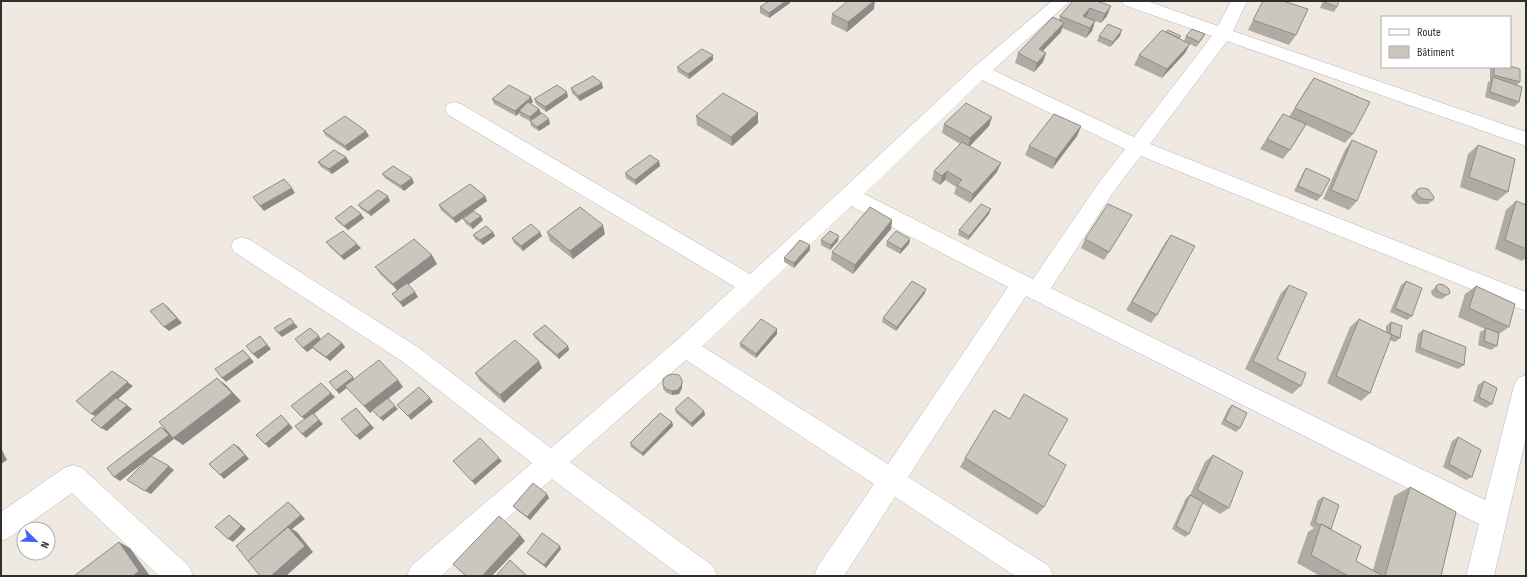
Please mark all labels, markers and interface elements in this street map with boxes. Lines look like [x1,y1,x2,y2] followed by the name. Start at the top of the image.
[1381,16,1511,68] legend
[1417,25,1441,40] text: Route
[1417,45,1455,60] text: Bâtiment
[16,521,56,561] north arrow
[38,539,52,550] text: N

